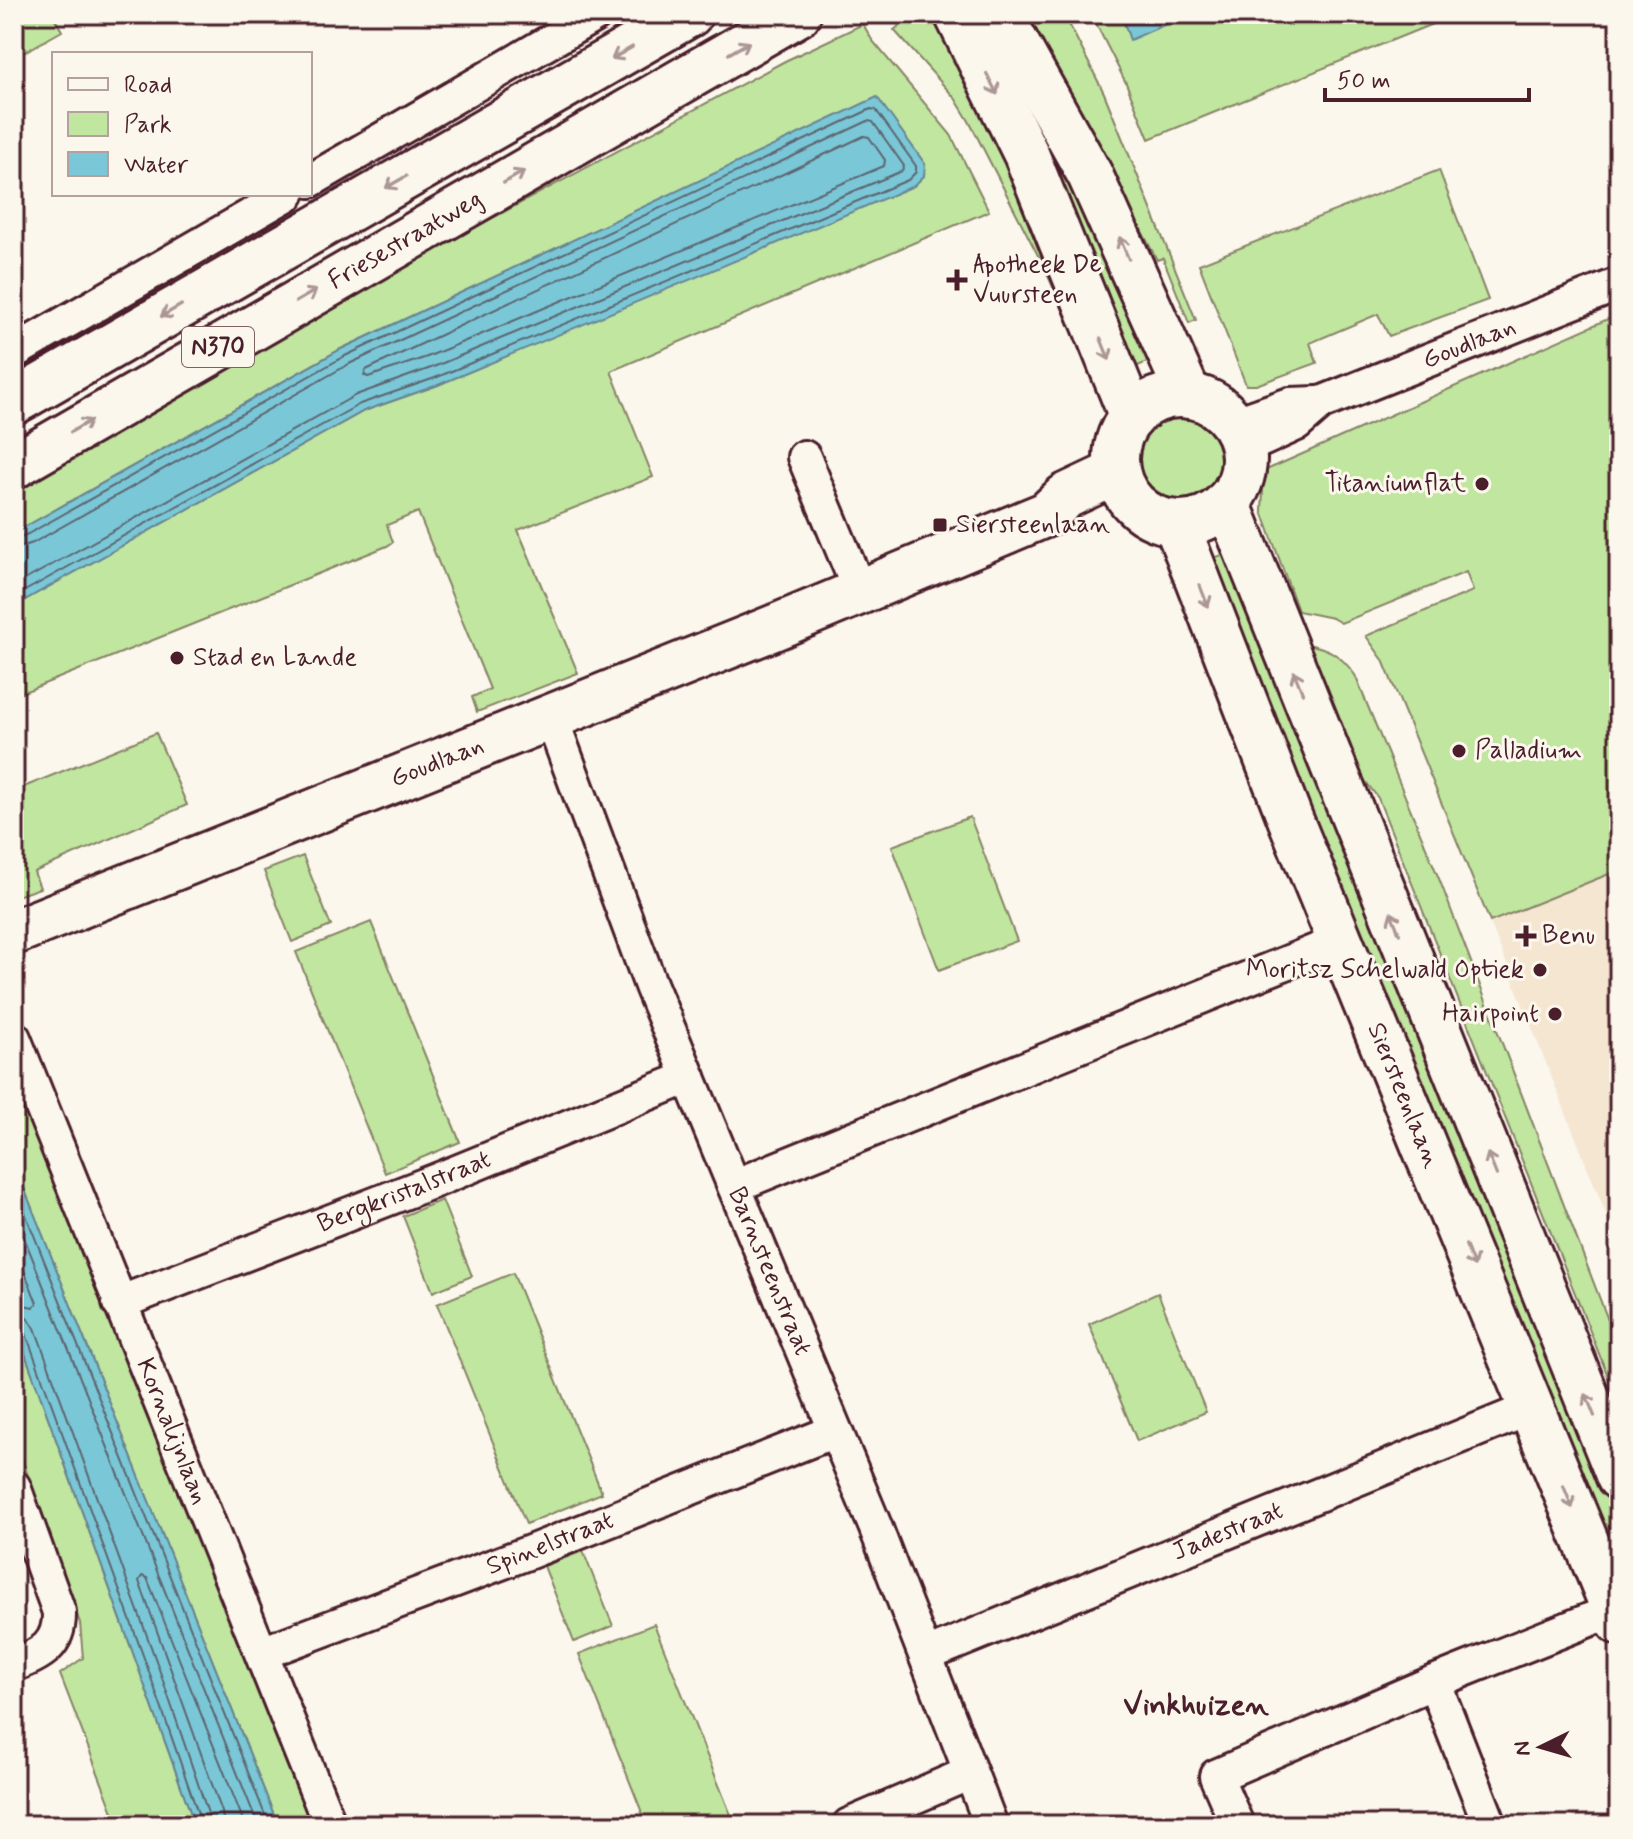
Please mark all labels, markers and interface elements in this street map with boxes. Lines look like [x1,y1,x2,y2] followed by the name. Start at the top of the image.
[727,40,751,55] one-way arrow
[611,45,634,61] one-way arrow
[52,52,312,196] legend
[1325,52,1529,102] scale bar
[1337,66,1391,97] text: 50 m
[124,70,172,101] text: Road
[985,71,1001,95] one-way arrow
[124,110,172,141] text: Park
[124,150,189,181] text: Water
[502,169,525,185] one-way arrow
[385,175,409,190] one-way arrow
[322,182,489,298] street label: Friesestraatweg
[1116,236,1131,260] one-way arrow
[973,248,1102,312] place label: Apotheek De Vuursteen
[948,271,966,289] marker: Apotheek De Vuursteen
[294,288,318,303] one-way arrow
[160,303,183,319] one-way arrow
[1418,310,1521,378] street label: Goudlaan
[182,327,254,367] road number: N370
[1099,336,1113,360] one-way arrow
[69,418,93,433] one-way arrow
[1324,467,1466,501] place label: Titaniumflat
[1473,475,1491,493] marker: Titaniumflat
[956,508,1110,542] place label: Siersteenlaan
[931,516,949,534] marker: Siersteenlaan
[1198,583,1212,608] one-way arrow
[193,641,357,675] place label: Stad en Lande
[168,649,186,667] marker: Stad en Lande
[1290,670,1304,695] one-way arrow
[386,729,489,796] street label: Goudlaan
[1475,734,1582,768] place label: Palladium
[1450,742,1468,760] marker: Palladium
[1387,911,1401,936] one-way arrow
[1542,919,1595,953] place label: Benu
[1517,927,1535,945] marker: Benu
[1246,953,1524,987] place label: Moritsz Schelwald Optiek
[1531,961,1549,979] marker: Moritsz Schelwald Optiek
[1442,997,1539,1031] place label: Hairpoint
[1546,1005,1564,1023] marker: Hairpoint
[1358,1018,1448,1173] street label: Siersteenlaan
[313,1143,496,1242] street label: Bergkristalstraat
[1484,1152,1498,1177] one-way arrow
[719,1182,820,1361] street label: Barnsteenstraat
[1464,1243,1478,1268] one-way arrow
[127,1353,217,1510] street label: Kornalijnlaan
[1581,1393,1596,1418] one-way arrow
[1561,1484,1576,1508] one-way arrow
[1167,1494,1288,1570] street label: Jadestraat
[482,1504,619,1584] street label: Spinelstraat
[1123,1686,1269,1725] district label: Vinkhuizen
[1501,1707,1581,1787] north arrow
[1508,1740,1538,1757] text: N

